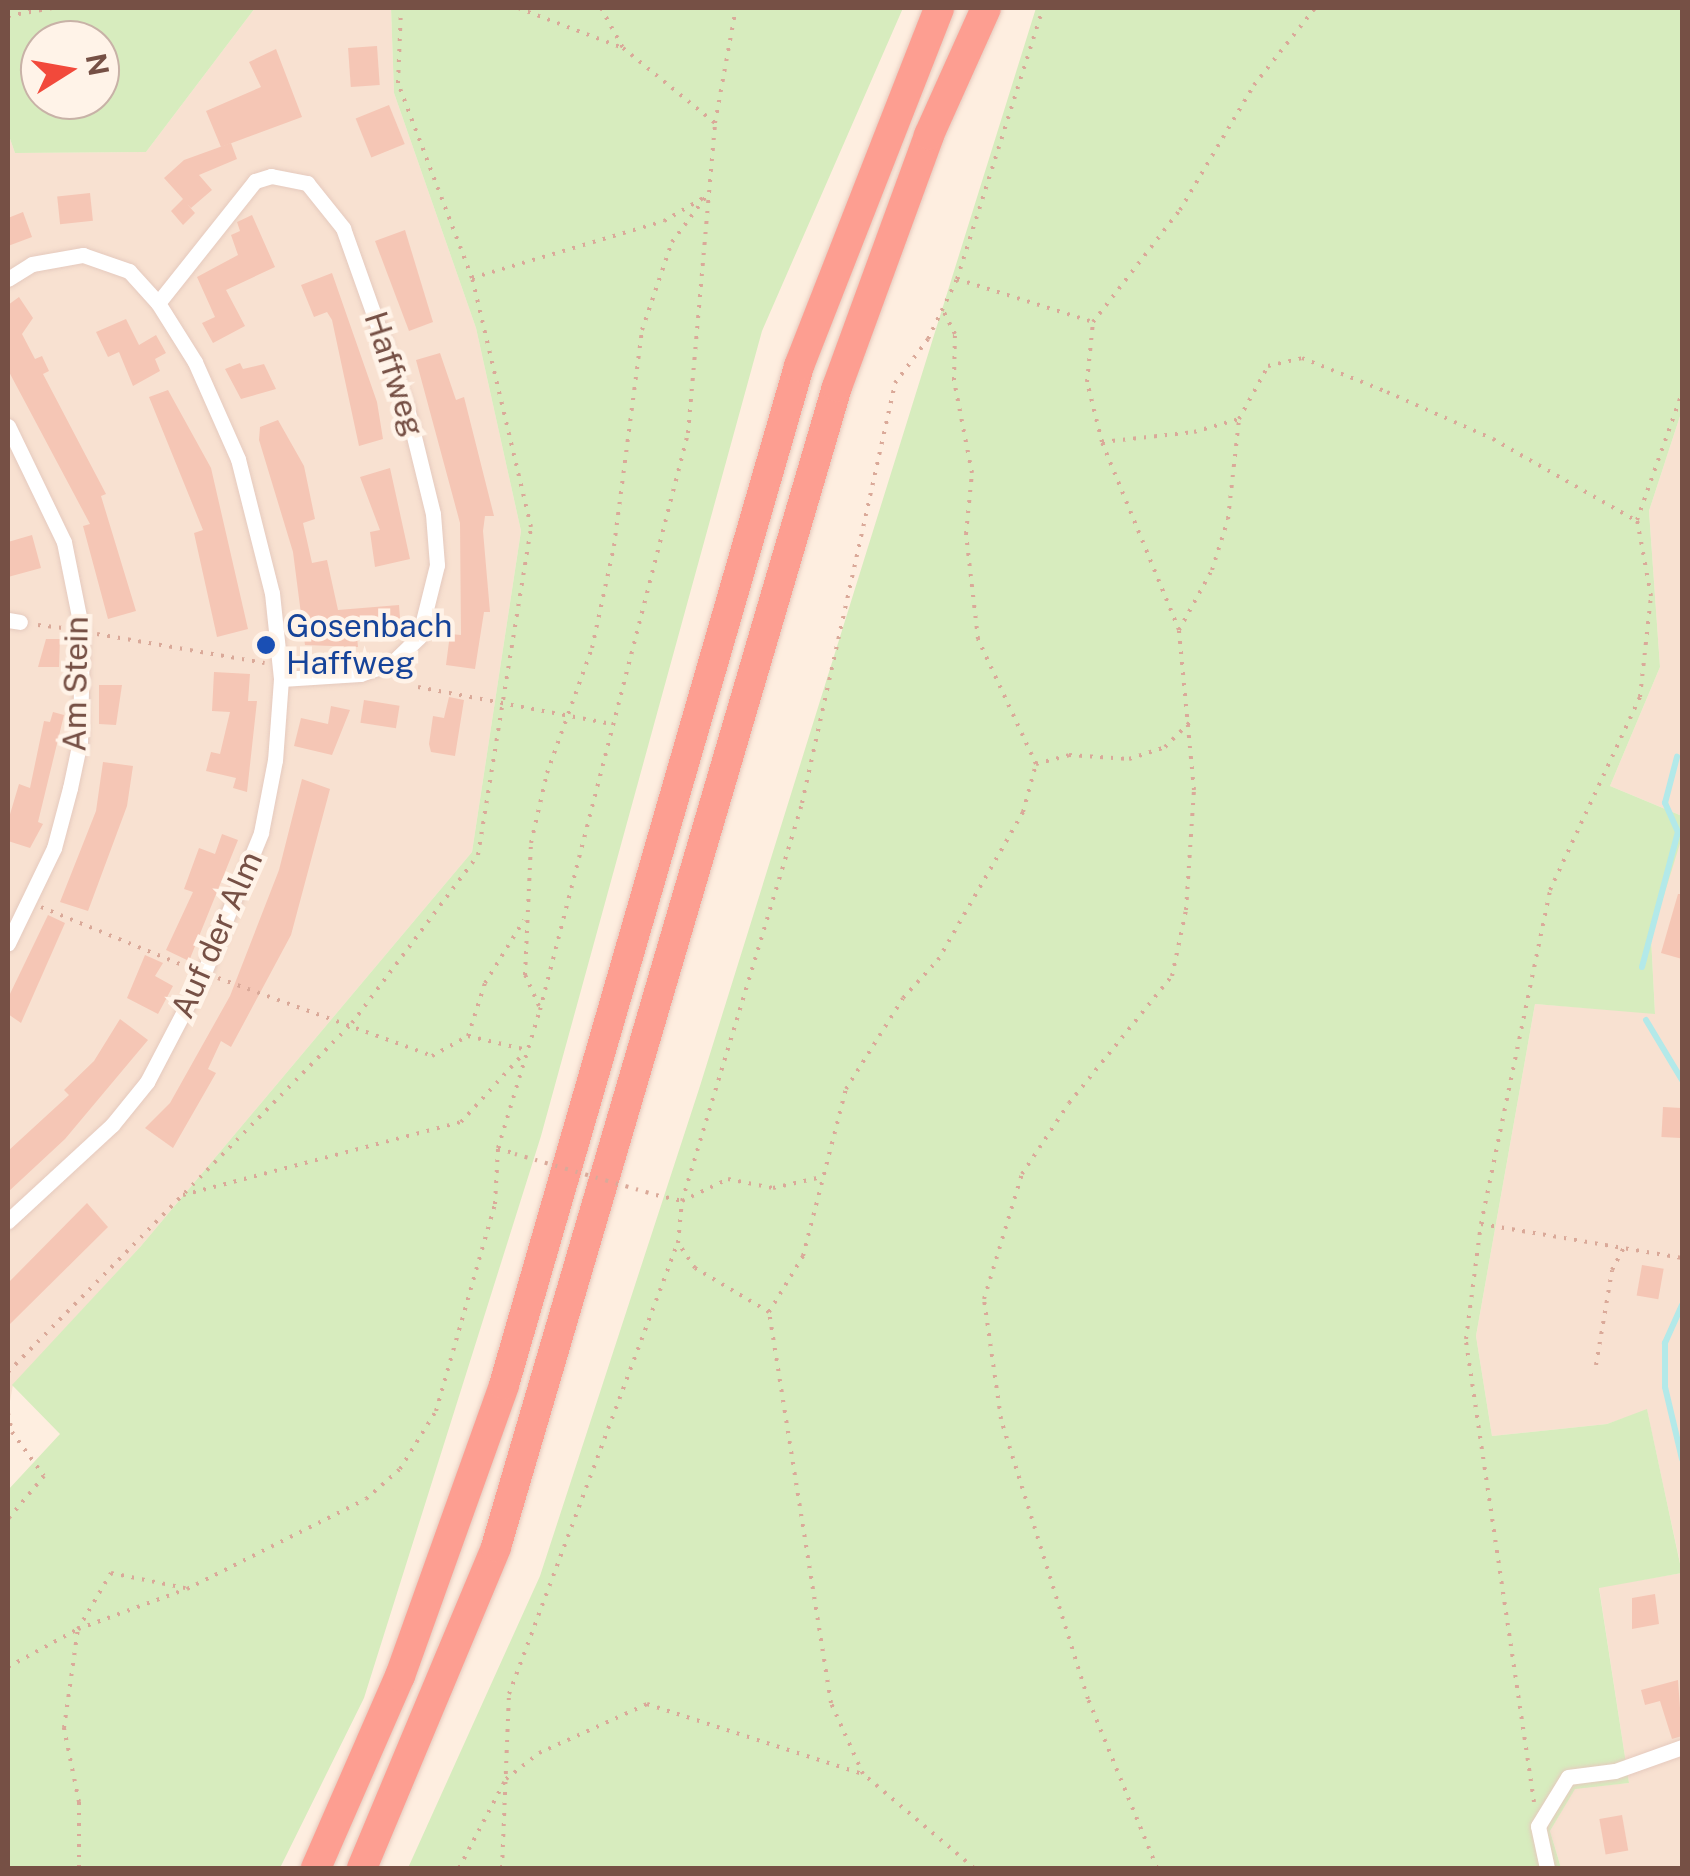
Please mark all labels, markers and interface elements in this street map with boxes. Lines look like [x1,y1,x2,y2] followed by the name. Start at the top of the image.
[20,20,120,120] north arrow
[80,51,116,78] text: N
[356,307,432,441] street label: Haffweg
[286,608,452,683] place label: Gosenbach Haffweg
[56,616,96,752] street label: Am Stein
[255,634,277,656] marker: Gosenbach Haffweg
[163,845,271,1025] street label: Auf der Alm

